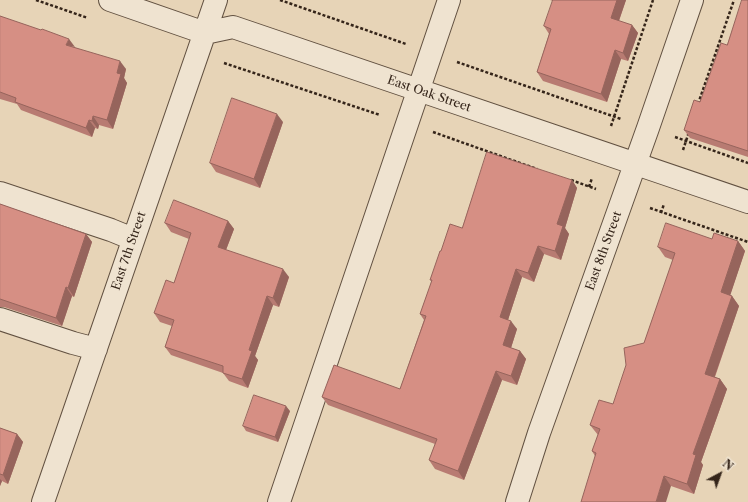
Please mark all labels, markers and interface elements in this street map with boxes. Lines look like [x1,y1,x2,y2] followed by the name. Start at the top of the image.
[385,73,473,115] street label: East Oak Street
[583,209,625,293] street label: East 8th Street
[109,210,149,292] street label: East 7th Street
[700,454,740,494] north arrow
[720,457,736,473] text: N

